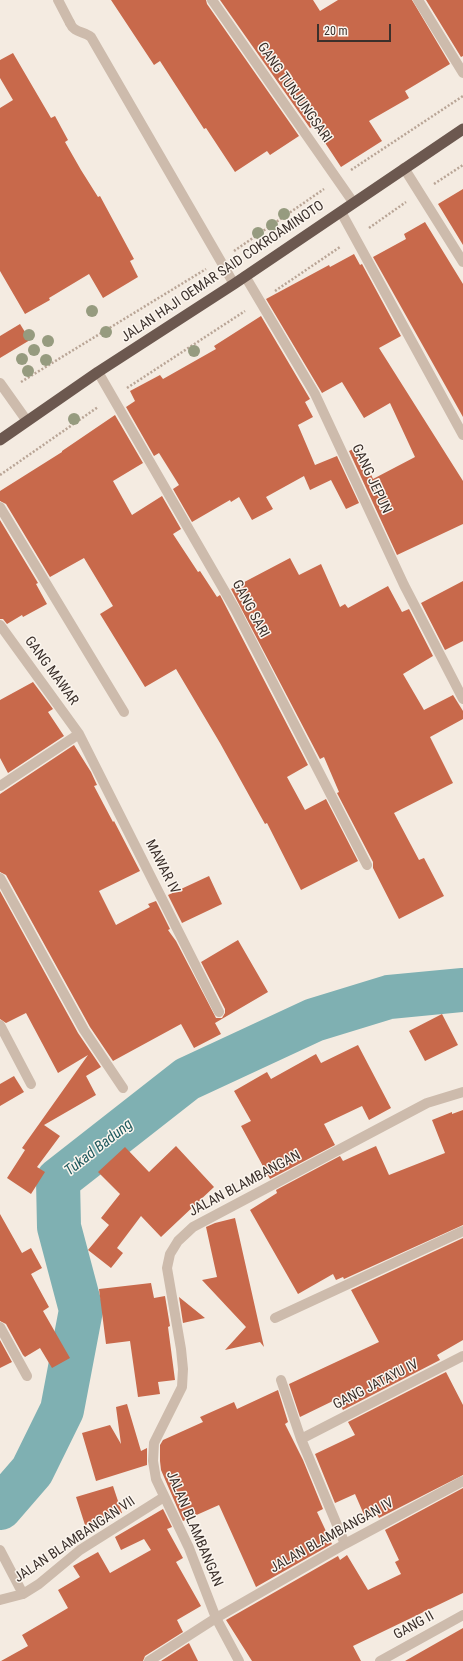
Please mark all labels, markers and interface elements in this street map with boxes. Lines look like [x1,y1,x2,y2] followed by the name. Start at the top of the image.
[319,16,393,42] scale bar
[324,24,348,38] text: 20 m
[253,40,335,146] street label: GANG TUNJUNGSARI
[118,198,328,346] street label: JALAN HAJI OEMAR SAID COKROAMINOTO
[348,442,394,516] street label: GANG JEPUN
[228,577,272,641] street label: GANG SARI
[20,633,82,709] street label: GANG MAWAR
[141,837,183,897] street label: MAWAR IV
[61,1116,137,1180] water label: Tukad Badung
[186,1147,304,1221] street label: JALAN BLAMBANGAN
[330,1356,422,1414] street label: GANG JATAYU IV
[162,1469,226,1589] street label: JALAN BLAMBANGAN
[11,1493,139,1587] street label: JALAN BLAMBANGAN VII
[267,1495,397,1577] street label: JALAN BLAMBANGAN IV
[391,1608,437,1644] street label: GANG II

